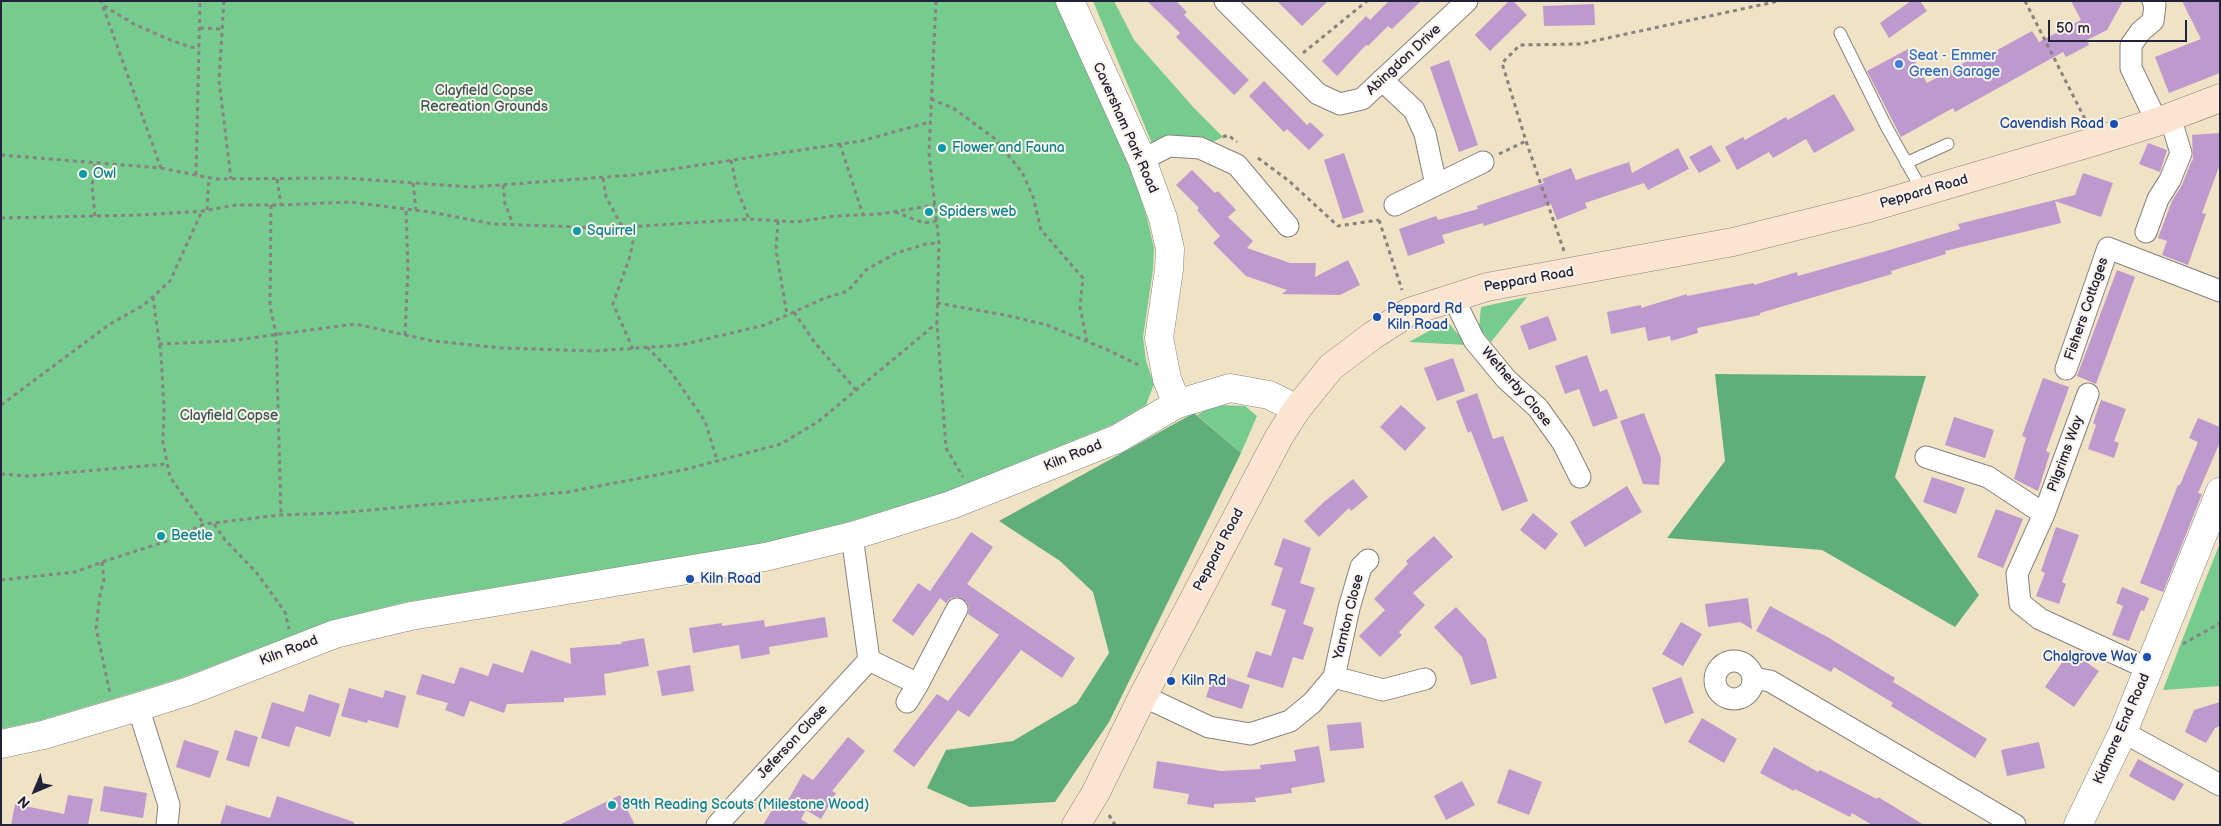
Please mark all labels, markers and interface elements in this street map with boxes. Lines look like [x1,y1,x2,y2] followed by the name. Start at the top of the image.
[2051,10,2190,42] scale bar
[2056,19,2090,38] text: 50 m
[1363,21,1445,99] street label: Abingdon Drive
[1909,48,2000,80] place label: Seat - Emmer Green Garage
[1893,58,1905,70] marker: Seat - Emmer Green Garage
[1089,60,1161,196] street label: Caversham Park Road
[420,83,548,115] park label: Clayfield Copse Recreation Grounds
[2000,116,2104,132] place label: Cavendish Road
[2108,118,2120,130] marker: Cavendish Road
[952,140,1065,156] place label: Flower and Fauna
[936,142,948,154] marker: Flower and Fauna
[93,166,116,182] place label: Owl
[77,168,89,180] marker: Owl
[1878,171,1970,213] street label: Peppard Road
[939,204,1016,220] place label: Spiders web
[923,206,935,218] marker: Spiders web
[587,223,636,239] place label: Squirrel
[571,225,583,237] marker: Squirrel
[2062,255,2112,363] street label: Fishers Cottages
[1483,264,1575,296] street label: Peppard Road
[1387,301,1462,334] place label: Peppard Rd Kiln Road
[1371,311,1383,323] marker: Peppard Rd Kiln Road
[1477,344,1555,430] street label: Wetherby Close
[180,408,278,424] park label: Clayfield Copse
[2044,414,2088,494] street label: Pilgrims Way
[1042,437,1104,475] street label: Kiln Road
[1190,506,1248,594] street label: Peppard Road
[171,528,213,544] place label: Beetle
[155,530,167,542] marker: Beetle
[700,571,761,587] place label: Kiln Road
[684,573,696,585] marker: Kiln Road
[1330,573,1368,661] street label: Yarnton Close
[258,632,320,670] street label: Kiln Road
[2043,649,2137,665] place label: Chalgrove Way
[2141,651,2153,663] marker: Chalgrove Way
[2090,671,2154,787] street label: Kidmore End Road
[1181,673,1226,689] place label: Kiln Rd
[1165,675,1177,687] marker: Kiln Rd
[754,701,832,783] street label: Jeferson Close
[10,766,60,816] north arrow
[14,792,34,812] text: N
[622,797,869,813] place label: 89th Reading Scouts (Milestone Wood)
[606,799,618,811] marker: 89th Reading Scouts (Milestone Wood)

